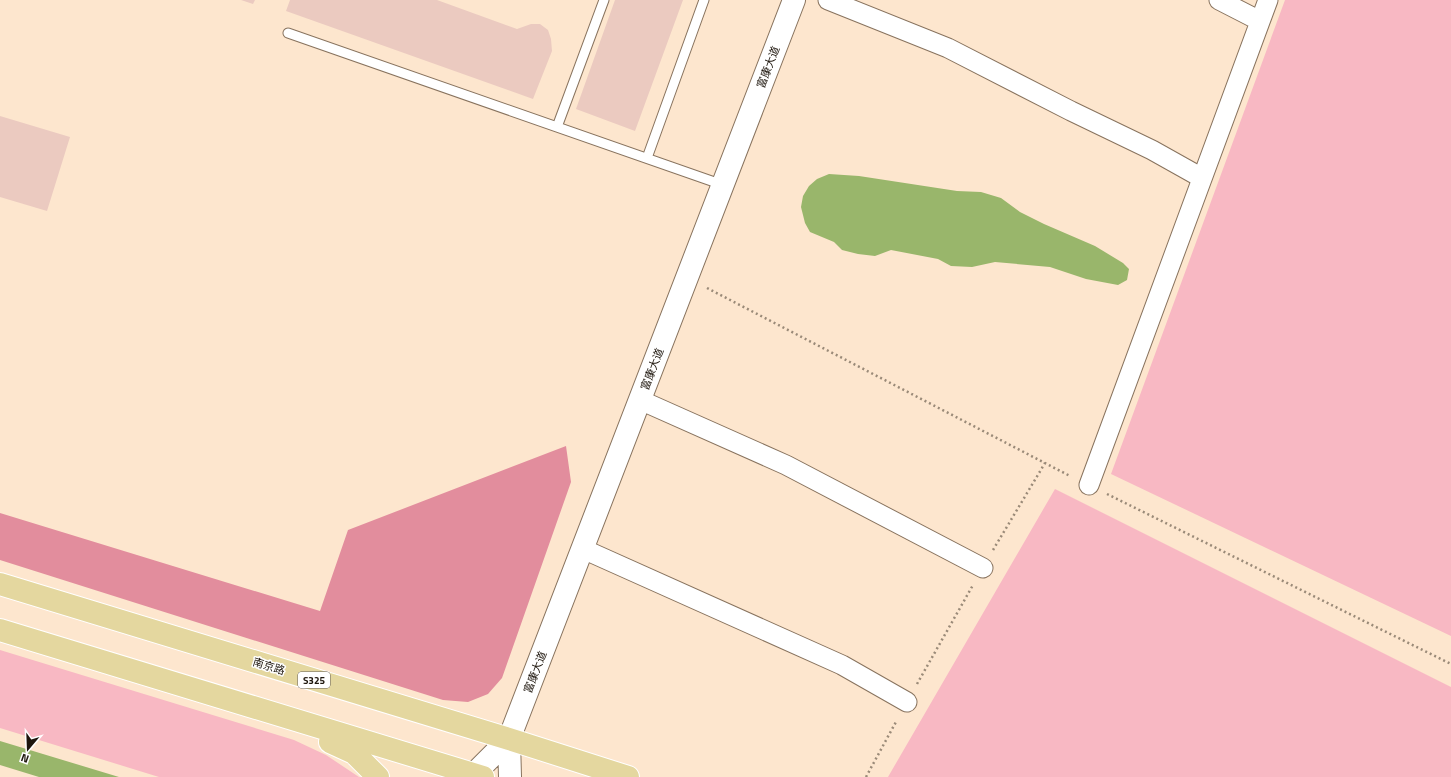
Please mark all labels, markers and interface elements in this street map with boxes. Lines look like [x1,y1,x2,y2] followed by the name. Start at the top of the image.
[753,44,783,90] street label: 富康大道
[637,346,667,392] street label: 富康大道
[520,649,550,695] street label: 富康大道
[251,654,287,678] street label: 南京路
[298,672,330,688] road number: S325
[8,729,48,769] north arrow
[19,750,31,767] text: N

